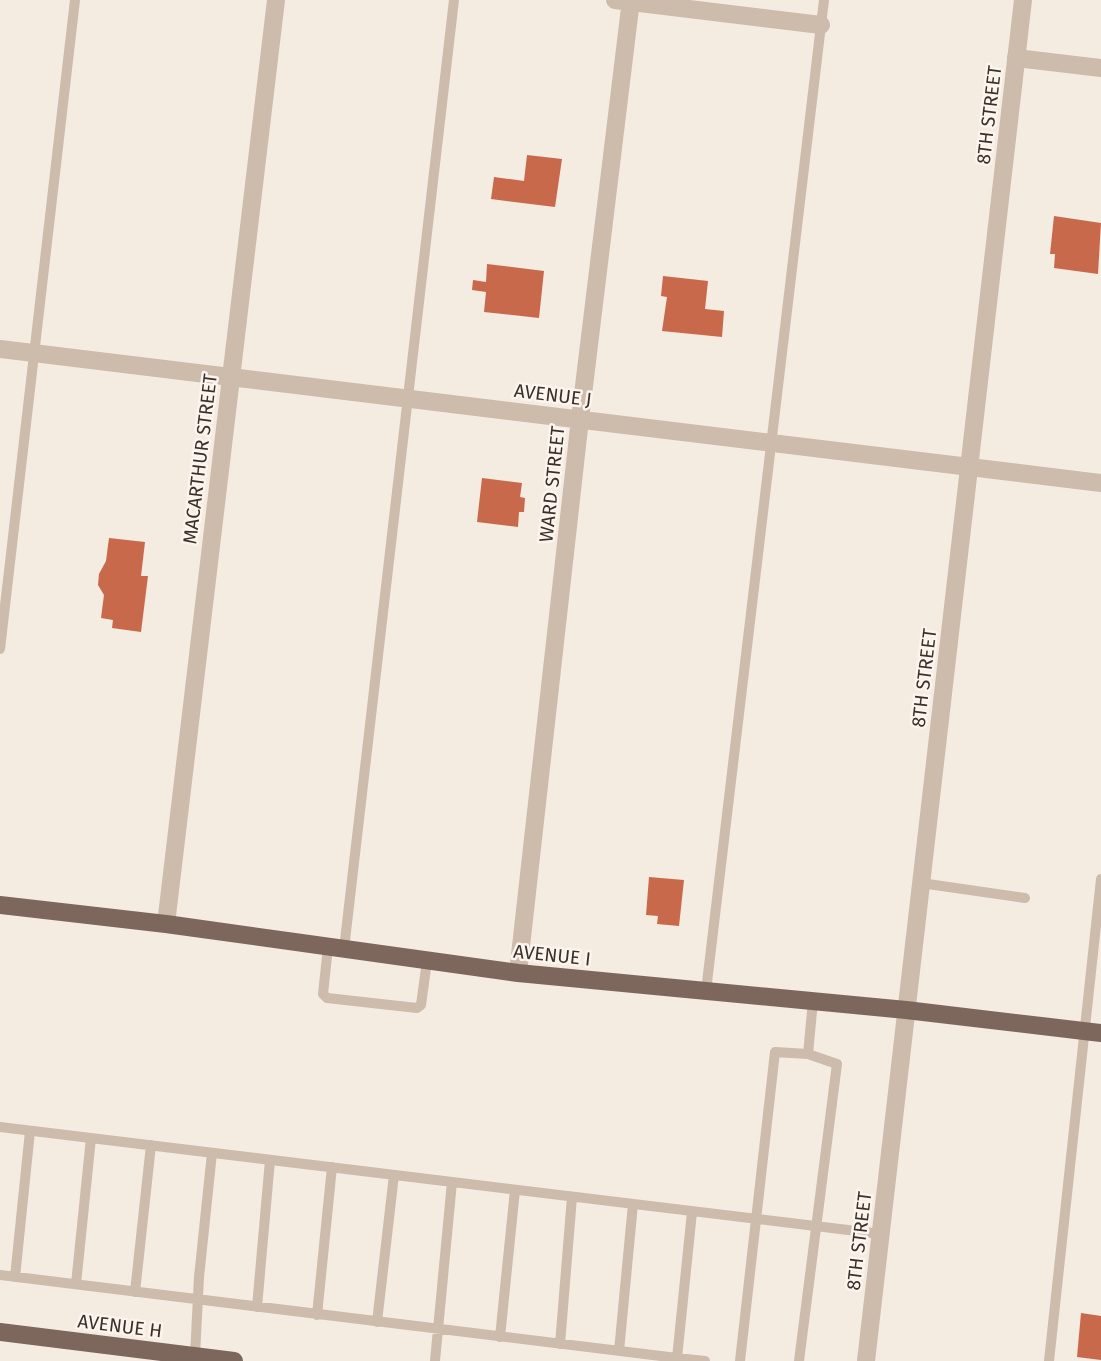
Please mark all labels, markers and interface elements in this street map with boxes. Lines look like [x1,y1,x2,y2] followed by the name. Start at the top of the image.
[972,64,1006,166] street label: 8TH STREET
[178,372,222,545] street label: MACARTHUR STREET
[513,379,593,411] street label: AVENUE J
[534,425,570,543] street label: WARD STREET
[907,627,941,729] street label: 8TH STREET
[512,940,592,970] street label: AVENUE I
[842,1190,876,1292] street label: 8TH STREET
[76,1309,164,1343] street label: AVENUE H

